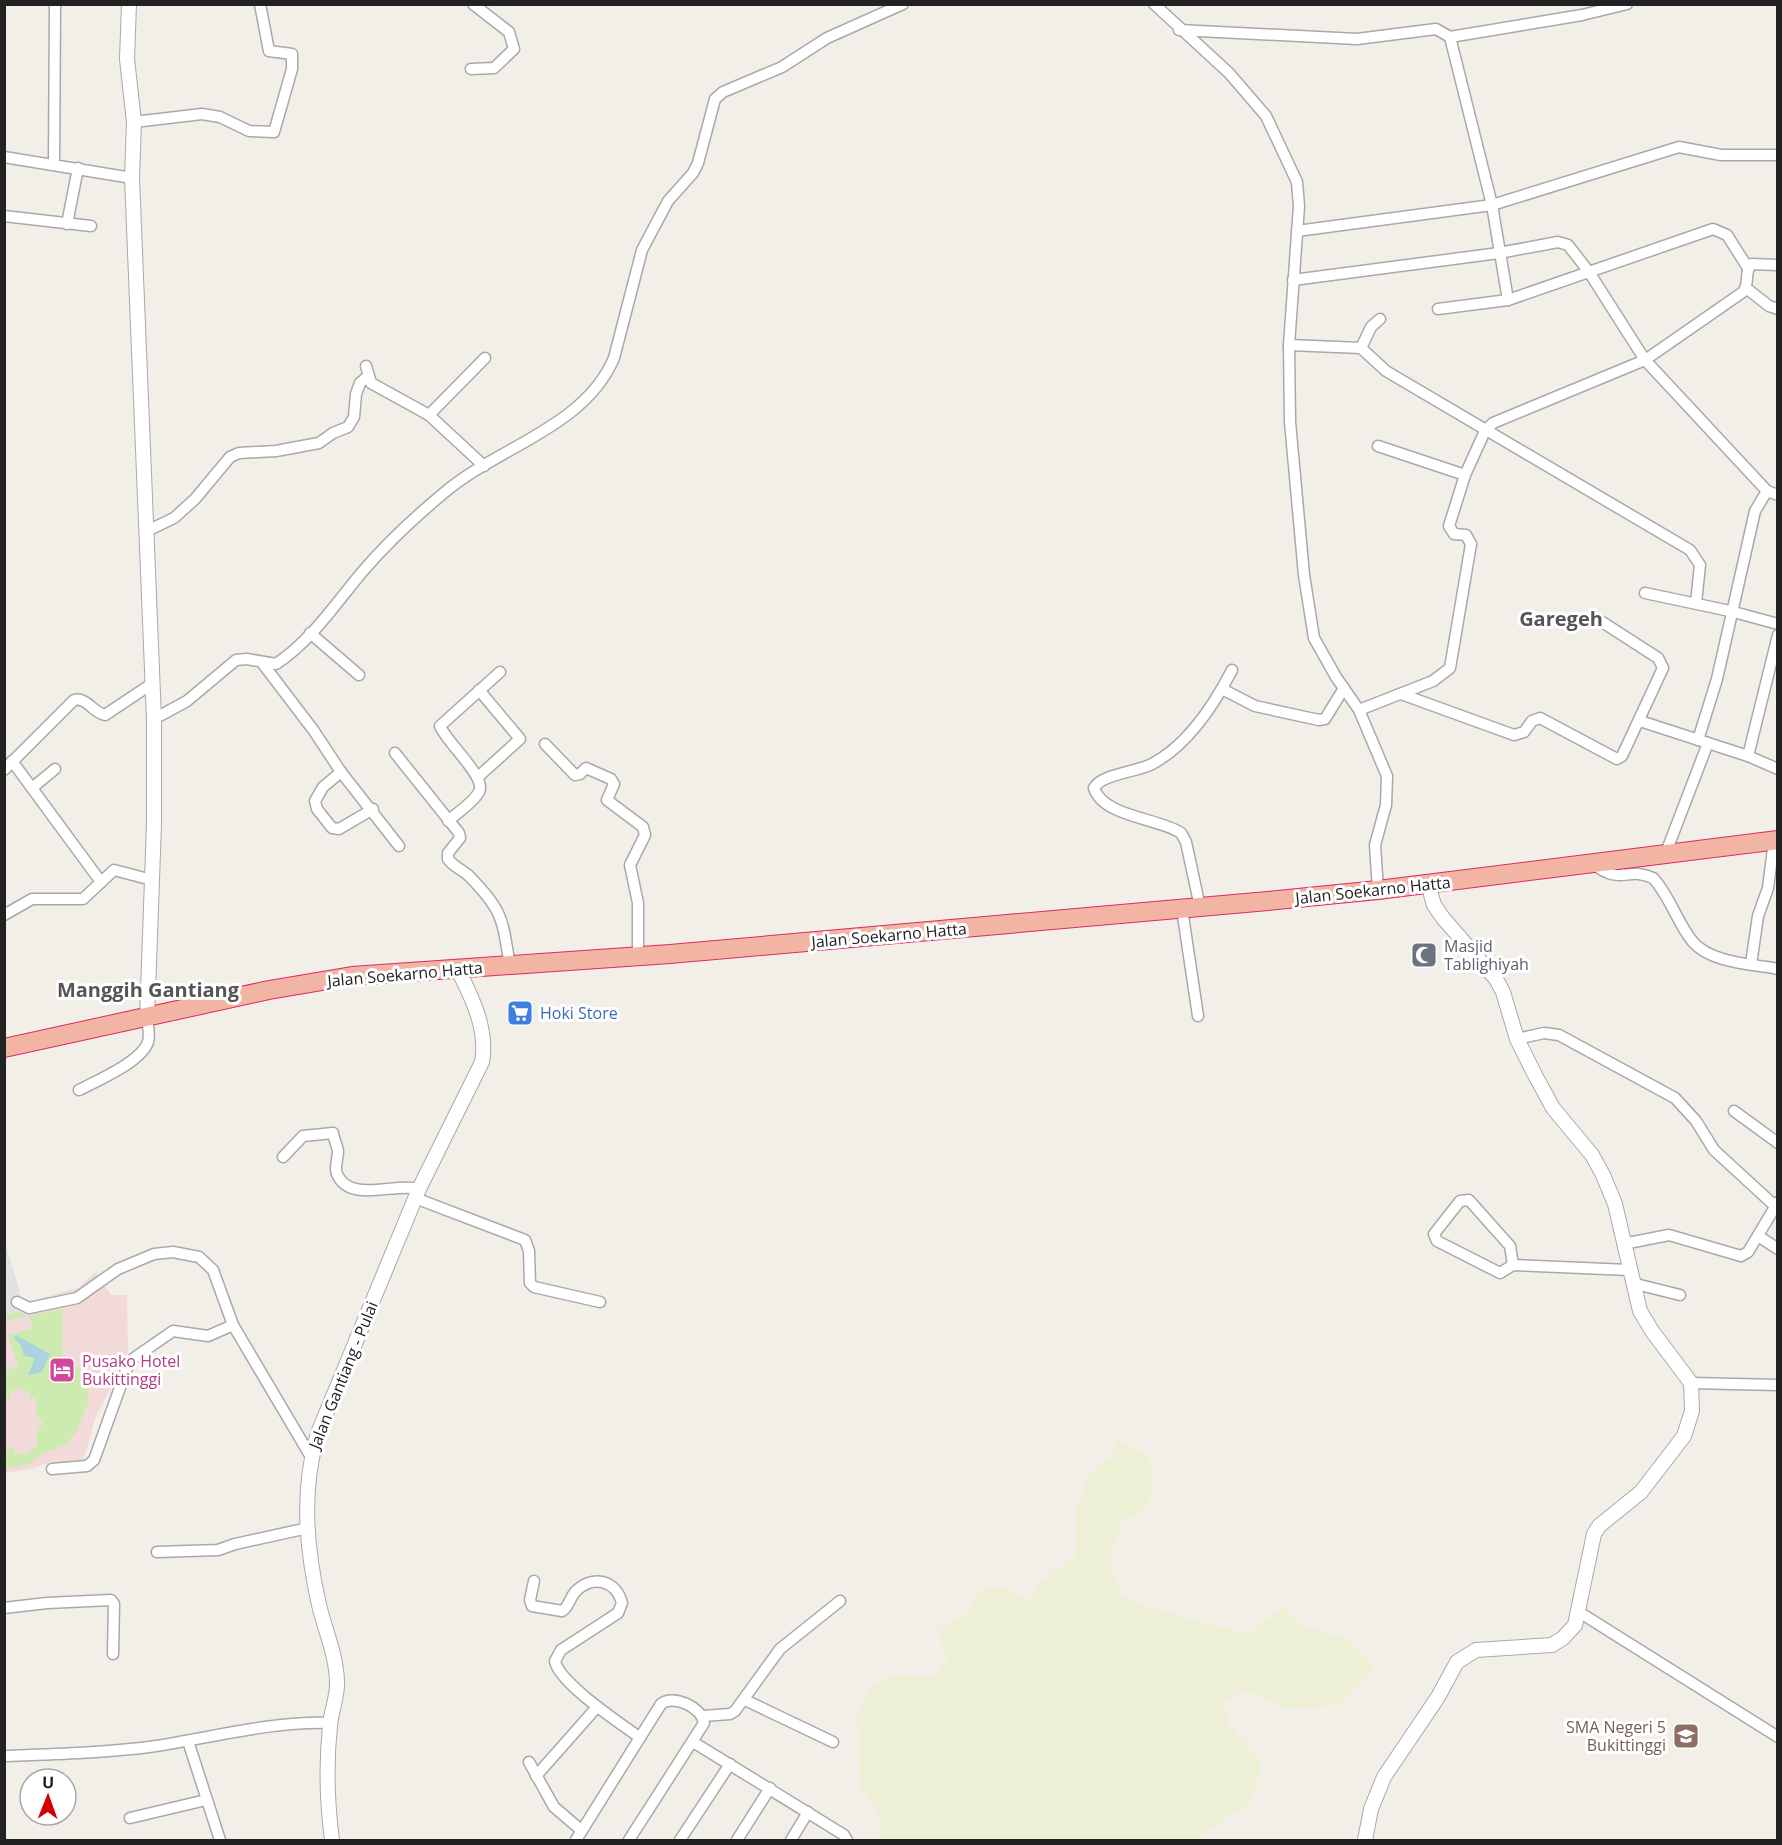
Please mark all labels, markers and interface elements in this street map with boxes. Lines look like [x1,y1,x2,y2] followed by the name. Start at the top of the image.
[1519,605,1603,632] district label: Garegeh
[1292,871,1452,909] street label: Jalan Soekarno Hatta
[808,917,968,953] street label: Jalan Soekarno Hatta
[1444,935,1529,975] place label: Masjid Tablighiyah
[1409,940,1439,970] mosque icon: Masjid Tablighiyah
[324,956,484,992] street label: Jalan Soekarno Hatta
[57,976,240,1003] district label: Manggih Gantiang
[505,998,535,1028] supermarket icon: Hoki Store
[540,1002,618,1024] place label: Hoki Store
[303,1298,383,1454] street label: Jalan Gantiang - Pulai
[82,1350,180,1390] place label: Pusako Hotel Bukittinggi
[47,1355,77,1385] hotel icon: Pusako Hotel Bukittinggi
[1566,1716,1666,1756] place label: SMA Negeri 5 Bukittinggi
[1671,1721,1701,1751] school or university icon: SMA Negeri 5 Bukittinggi
[18,1767,78,1827] north arrow
[42,1771,54,1793] text: U

